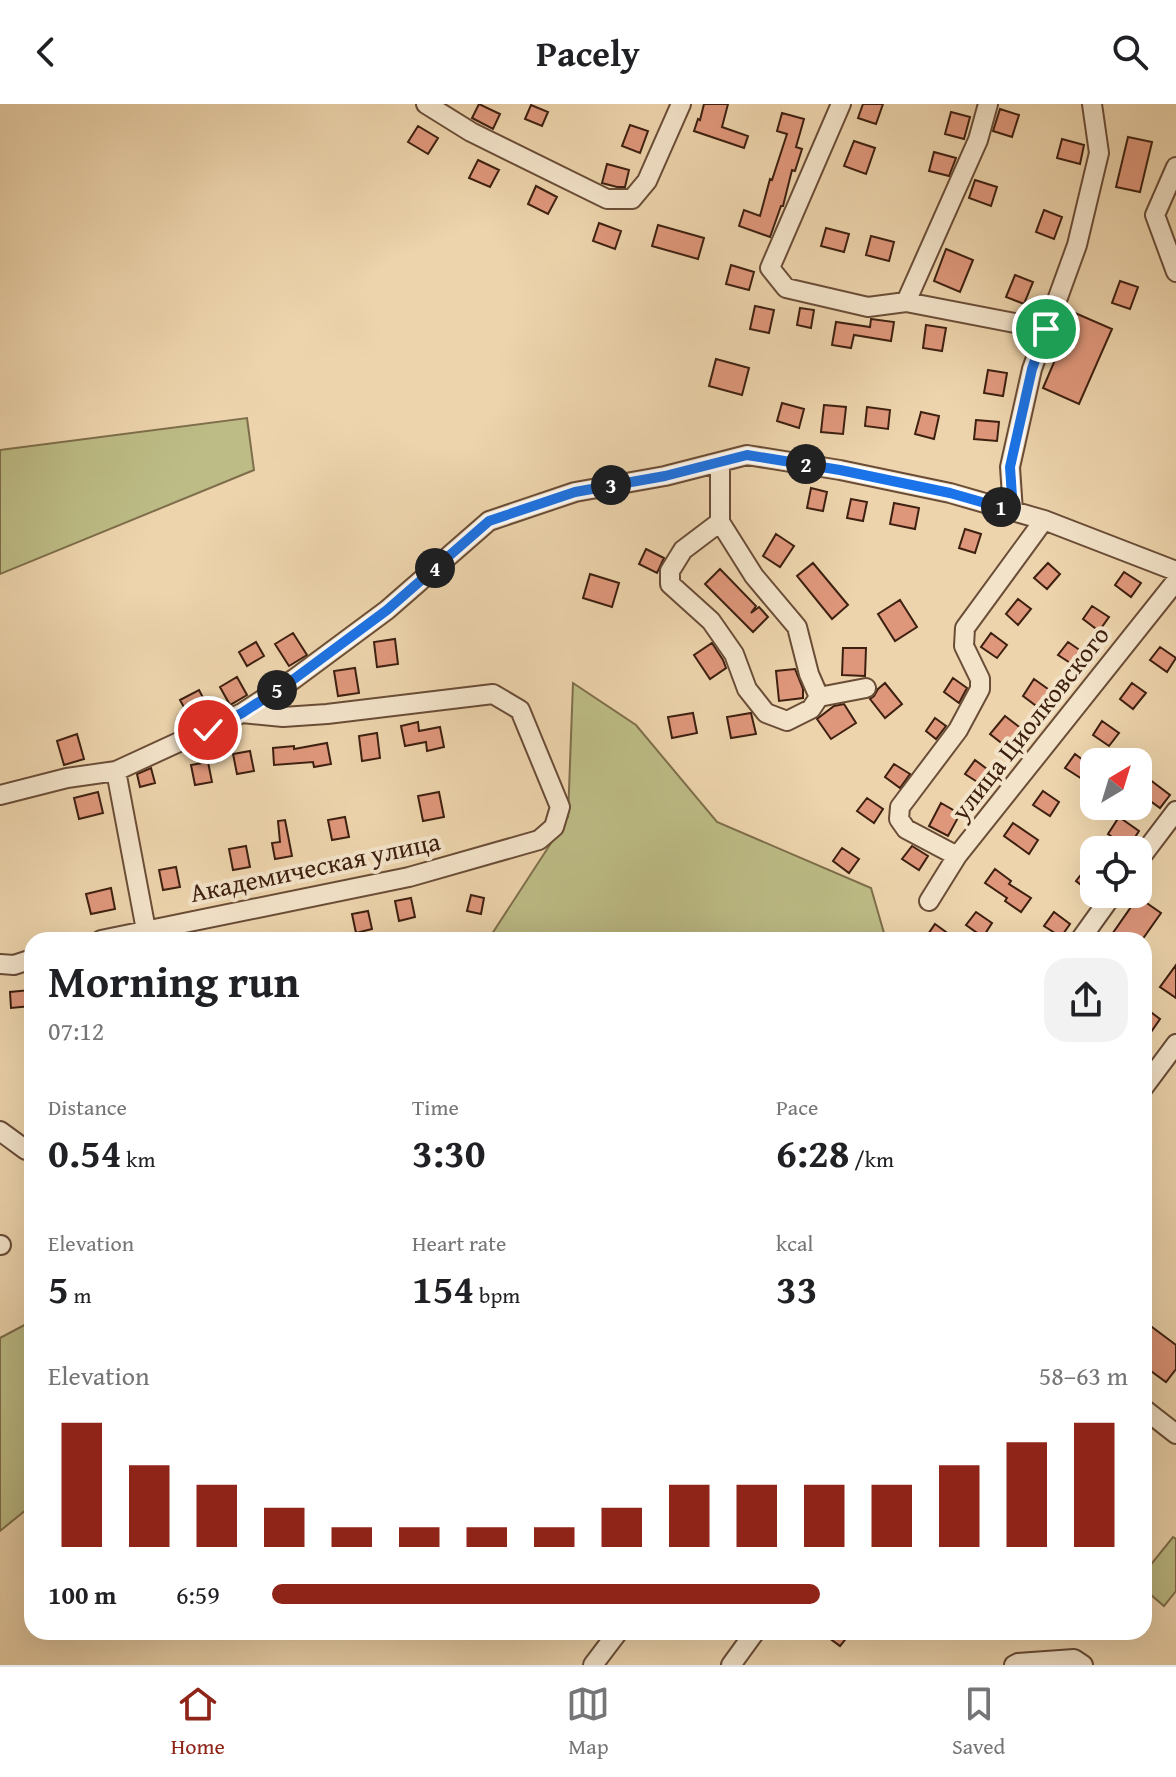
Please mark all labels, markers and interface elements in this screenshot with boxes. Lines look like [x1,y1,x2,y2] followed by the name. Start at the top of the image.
[536,26,640,79] text: Pacely
[24,30,68,74] icon: back
[1108,30,1152,74] icon: search
[1012,295,1080,363] pin
[1024,307,1068,351] icon: arrive
[786,444,826,484] pin: 2
[800,448,812,480] text: 2
[591,465,631,505] pin: 3
[605,469,617,501] text: 3
[981,487,1021,527] pin: 1
[995,491,1007,523] text: 1
[415,548,455,588] pin: 4
[429,552,441,584] text: 4
[940,617,1118,829] street label: улица Циолковского
[257,670,297,710] pin: 5
[271,674,283,706] text: 5
[174,696,242,764] pin
[186,708,230,752] icon: check
[1080,748,1152,820] north arrow
[1080,748,1152,908] map controls
[186,821,444,912] street label: Академическая улица
[1080,836,1152,908] button: locate
[48,949,299,1013] text: Morning run
[1044,958,1128,1042] button: share
[48,1011,104,1050] text: 07:12
[48,1091,127,1123] text: Distance
[412,1091,459,1123] text: Time
[776,1091,818,1123] text: Pace
[48,1123,121,1182] text: 0.54
[412,1123,485,1182] text: 3:30
[776,1123,849,1182] text: 6:28
[121,1143,155,1175] text: km
[849,1143,894,1175] text: /km
[48,1227,134,1259] text: Elevation
[412,1227,506,1259] text: Heart rate
[776,1227,814,1259] text: kcal
[48,1259,69,1318] text: 5
[412,1259,474,1318] text: 154
[776,1259,817,1318] text: 33
[69,1279,92,1311] text: m
[474,1279,520,1311] text: bpm
[48,1356,150,1395] text: Elevation
[1039,1356,1128,1395] text: 58–63 m
[48,1575,116,1614] text: 100 m
[176,1575,220,1614] text: 6:59
[171,1682,225,1762] tab: Home
[566,1682,610,1762] tab: Map
[952,1682,1005,1762] tab: Saved

